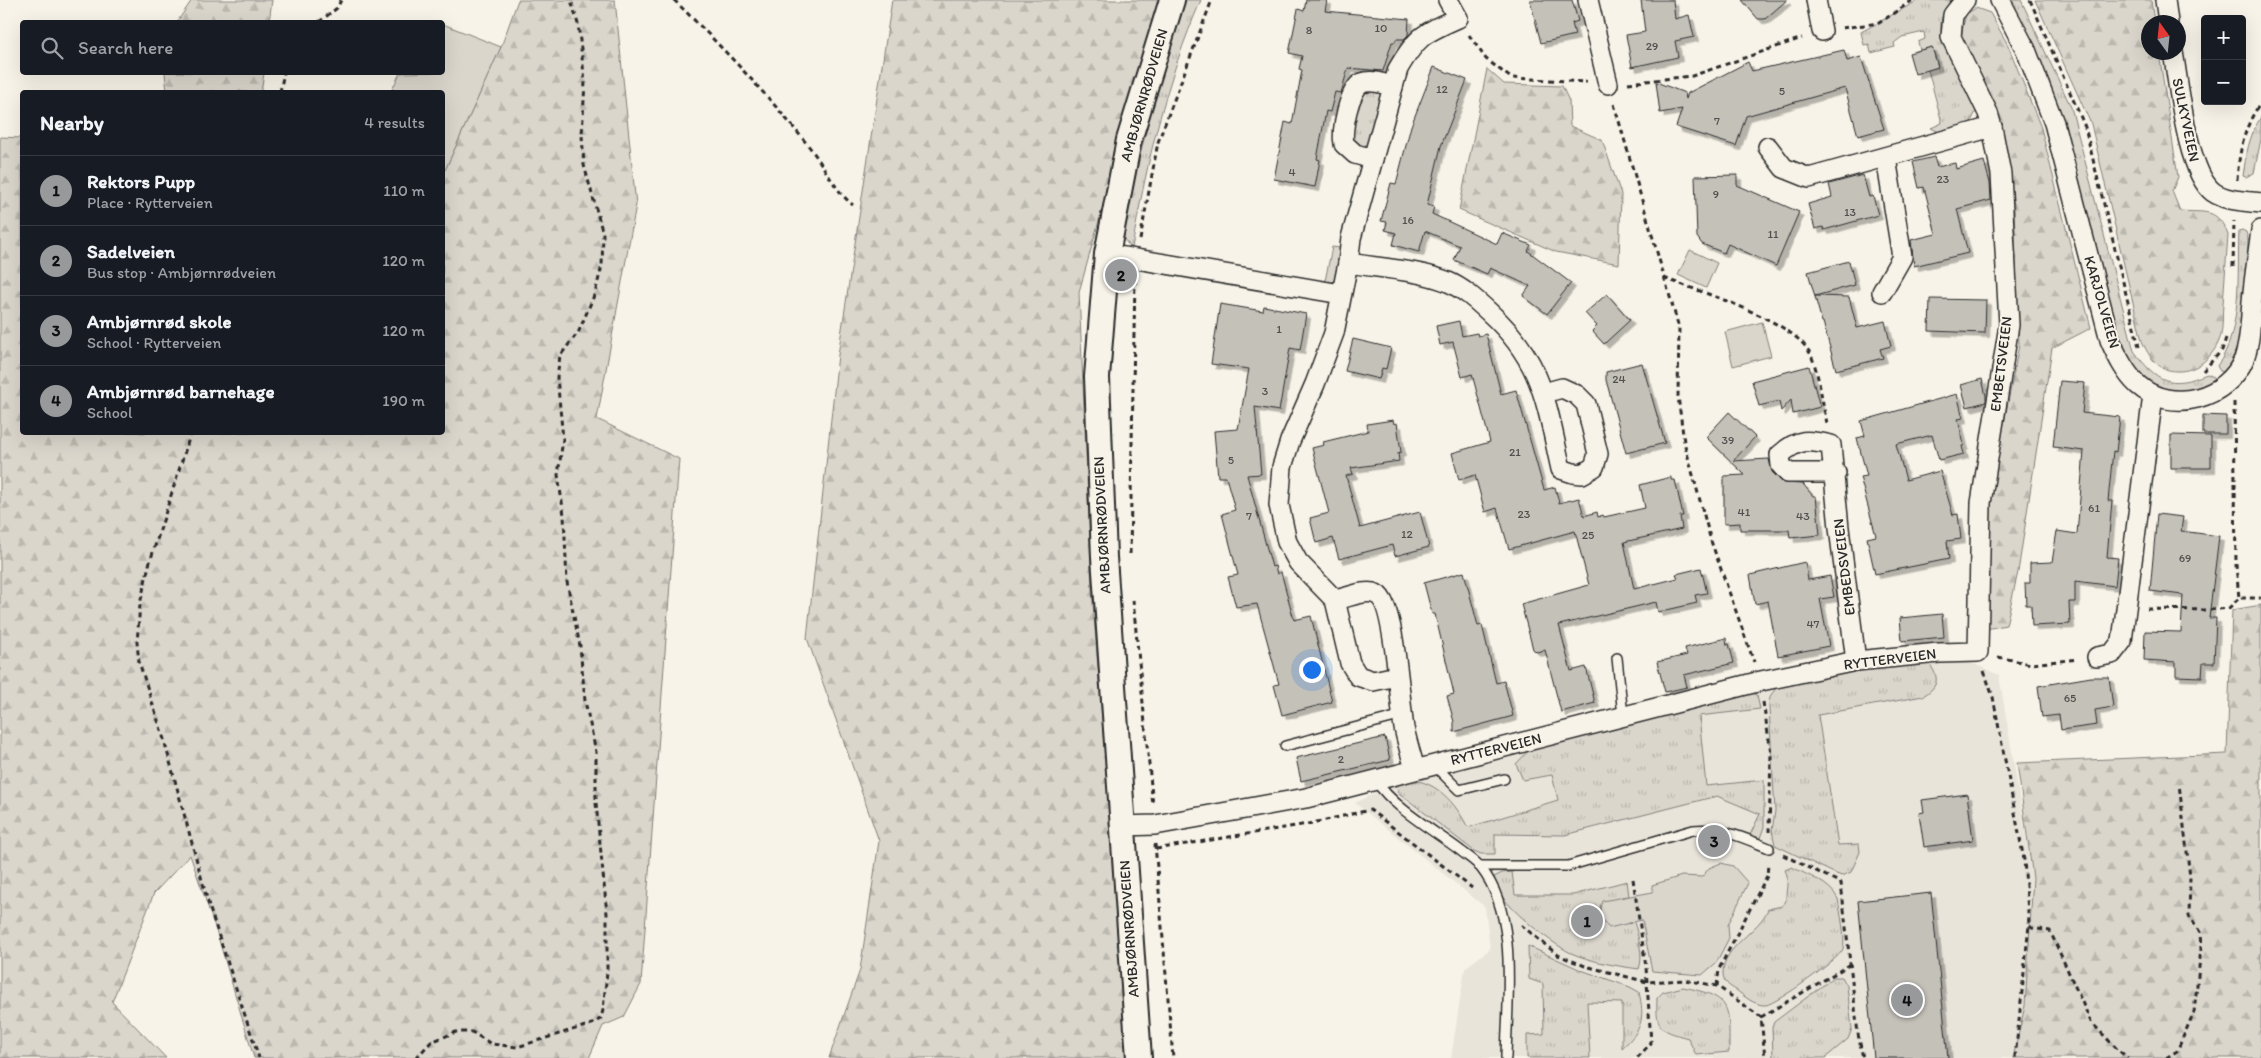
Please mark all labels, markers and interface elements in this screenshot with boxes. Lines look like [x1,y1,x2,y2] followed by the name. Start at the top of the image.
[2141,15,2186,60] north arrow
[2201,15,2246,105] map controls
[2201,15,2246,60] button: +
[20,20,445,75] search box
[1375,21,1387,35] house number: 10
[1306,23,1313,37] house number: 8
[1116,26,1172,164] street label: AMBJØRNRØDVEIEN
[38,34,66,62] icon: search
[78,36,173,59] text: Search here
[1646,39,1658,53] house number: 29
[2201,60,2246,105] button: −
[2168,76,2204,164] street label: SULKYVEIEN
[1436,82,1449,96] house number: 12
[1779,84,1785,98] house number: 5
[40,110,104,135] text: Nearby
[364,113,425,132] text: 4 results
[1714,114,1720,128] house number: 7
[1288,165,1296,179] house number: 4
[87,170,195,193] text: Rektors Pupp
[1937,172,1950,186] house number: 23
[52,181,60,200] text: 1
[383,181,425,200] text: 110 m
[1713,187,1719,201] house number: 9
[87,193,213,212] text: Place · Rytterveien
[1844,205,1857,219] house number: 13
[1402,213,1414,227] house number: 16
[1767,227,1779,241] house number: 11
[87,240,175,263] text: Sadelveien
[52,251,60,270] text: 2
[382,251,425,270] text: 120 m
[2080,254,2124,350] street label: KARJOLVEIEN
[1105,256,1137,294] pin: 2
[87,263,276,282] text: Bus stop · Ambjørnrødveien
[87,310,232,333] text: Ambjørnrød skole
[1986,315,2016,413] street label: EMBETSVEIEN
[52,321,60,340] text: 3
[382,321,425,340] text: 120 m
[1276,322,1282,336] house number: 1
[87,333,221,352] text: School · Rytterveien
[1612,372,1626,386] house number: 24
[87,380,275,403] text: Ambjørnrød barnehage
[1262,384,1269,398] house number: 3
[51,391,61,410] text: 4
[382,391,425,410] text: 190 m
[87,403,133,422] text: School
[1722,433,1734,447] house number: 39
[1509,445,1521,459] house number: 21
[1228,453,1234,467] house number: 5
[1089,456,1115,594] street label: AMBJØRNRØDVEIEN
[2088,501,2100,515] house number: 61
[1738,505,1751,519] house number: 41
[1518,507,1531,521] house number: 23
[1246,509,1252,523] house number: 7
[1796,509,1810,523] house number: 43
[1829,517,1859,617] street label: EMBEDSVEIEN
[1401,527,1414,541] house number: 12
[1582,528,1594,542] house number: 25
[2179,551,2191,565] house number: 69
[1806,617,1820,631] house number: 47
[1843,644,1937,674] street label: RYTTERVEIEN
[1299,657,1325,683] your location
[2064,691,2076,705] house number: 65
[1449,729,1543,769] street label: RYTTERVEIEN
[1338,752,1345,766] house number: 2
[1698,822,1730,860] pin: 3
[1115,860,1143,998] street label: AMBJØRNRØDVEIEN
[1571,902,1603,940] pin: 1
[1891,981,1923,1019] pin: 4

